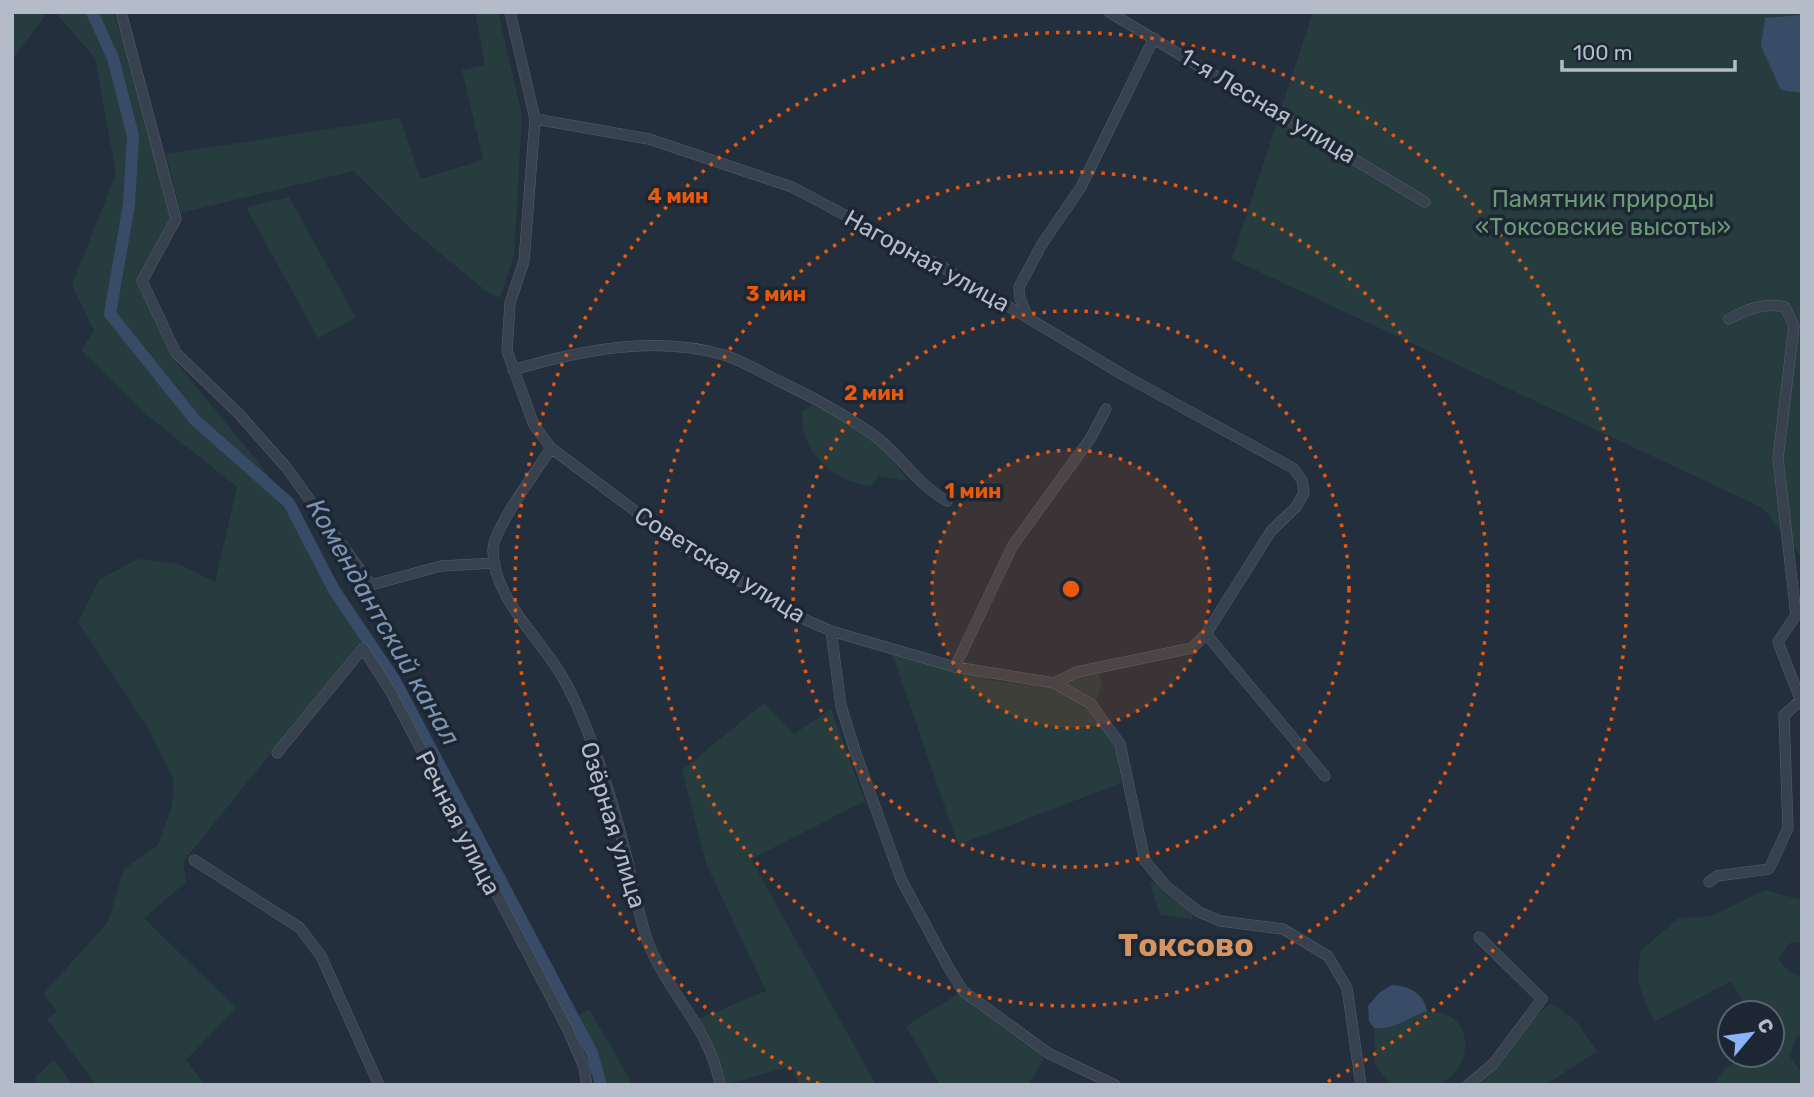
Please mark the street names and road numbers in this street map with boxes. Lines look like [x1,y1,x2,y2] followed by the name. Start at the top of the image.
[1175,42,1361,170] street label: 1-я Лесная улица
[840,204,1014,318] street label: Нагорная улица
[629,501,811,629] street label: Советская улица
[574,739,652,911] street label: Озёрная улица
[410,746,506,900] street label: Речная улица

